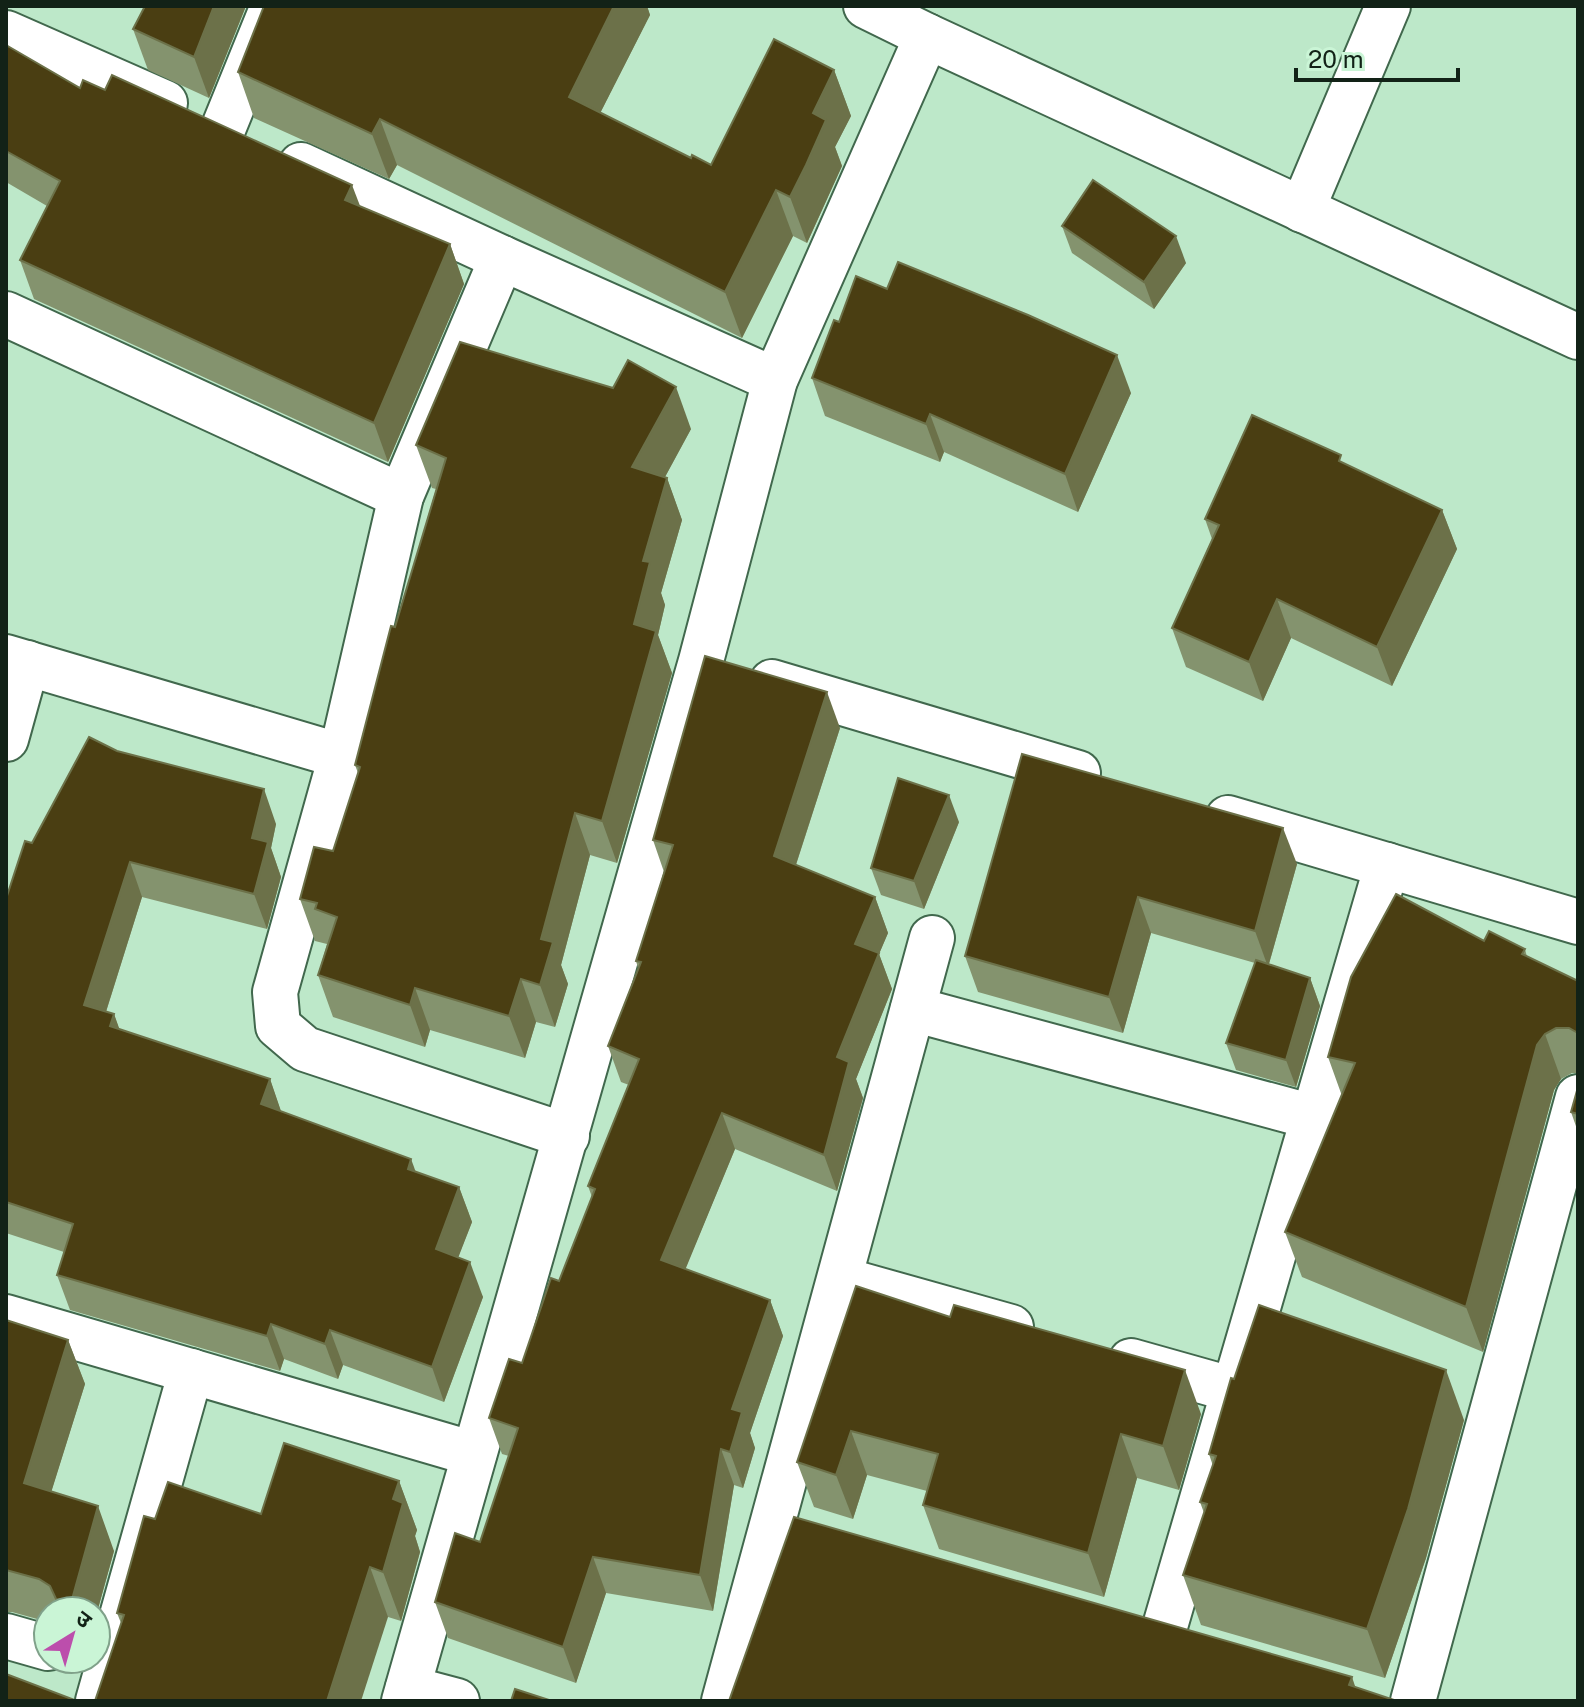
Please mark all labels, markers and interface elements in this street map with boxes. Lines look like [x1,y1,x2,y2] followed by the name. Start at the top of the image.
[1296,32,1458,82] scale bar
[1308,45,1364,73] text: 20 m
[32,1595,112,1675] north arrow
[71,1605,98,1634] text: उ

